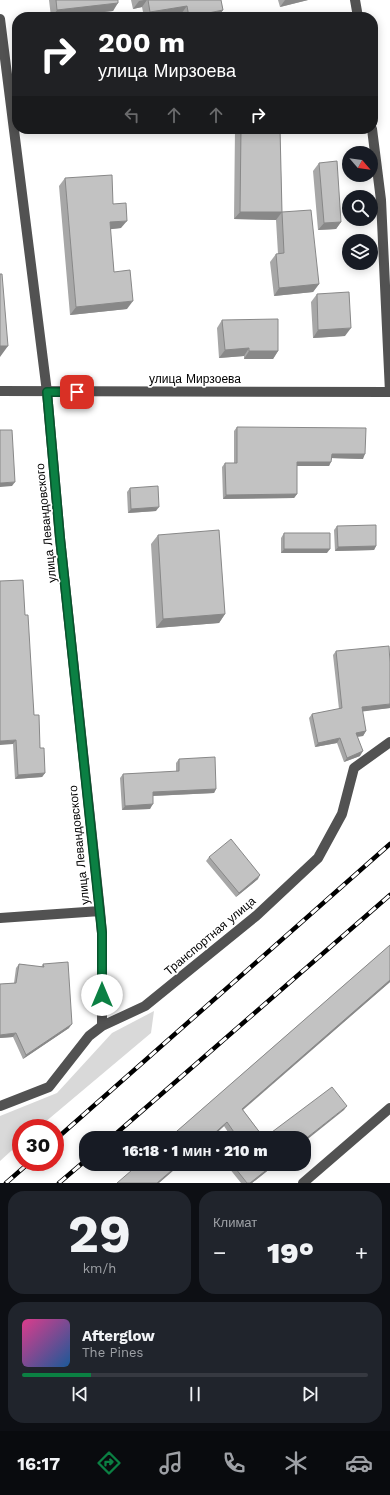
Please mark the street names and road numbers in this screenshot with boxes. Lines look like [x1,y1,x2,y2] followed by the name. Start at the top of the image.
[149,372,241,386] street label: улица Мирзоева
[33,462,59,583] street label: улица Левандовского
[66,784,92,905] street label: улица Левандовского
[162,894,259,978] street label: Транспортная улица

